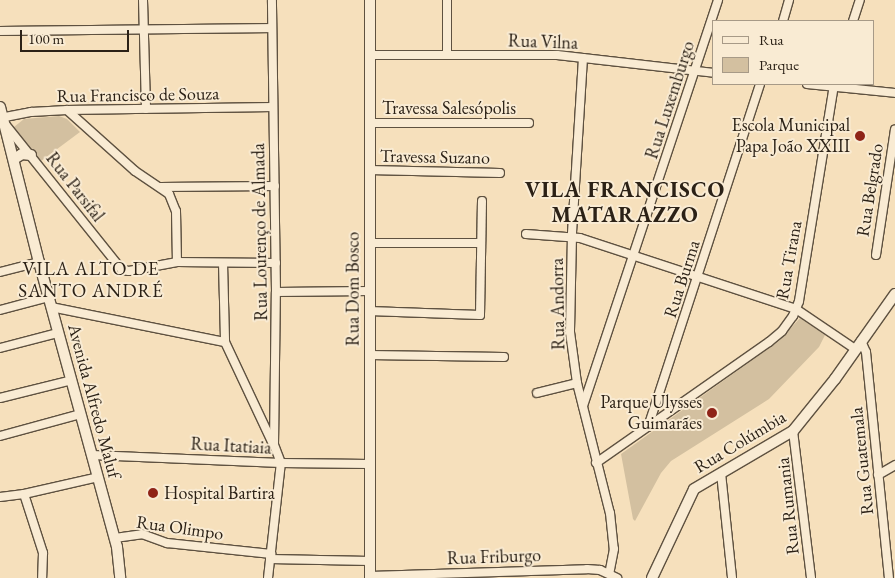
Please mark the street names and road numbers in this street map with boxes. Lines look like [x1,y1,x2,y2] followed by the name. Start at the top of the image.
[508,30,578,54] street label: Rua Vilna
[641,38,699,162] street label: Rua Luxemburgo
[57,83,219,107] street label: Rua Francisco de Souza
[382,97,516,119] street label: Travessa Salesópolis
[852,142,888,238] street label: Rua Belgrado
[248,143,272,321] street label: Rua Lourenço de Almada
[380,145,490,169] street label: Travessa Suzano
[41,148,109,226] street label: Rua Parsifal
[771,219,807,301] street label: Rua Tirana
[342,232,364,346] street label: Rua Dom Bosco
[659,237,705,321] street label: Rua Burma
[546,258,570,350] street label: Rua Andorra
[63,321,125,481] street label: Avenida Alfredo Maluf
[690,406,790,478] street label: Rua Colúmbia
[846,406,878,516] street label: Rua Guatemala
[190,433,272,459] street label: Rua Itatiaia
[772,456,804,556] street label: Rua Rumania
[135,511,225,545] street label: Rua Olimpo
[447,545,541,569] street label: Rua Friburgo

